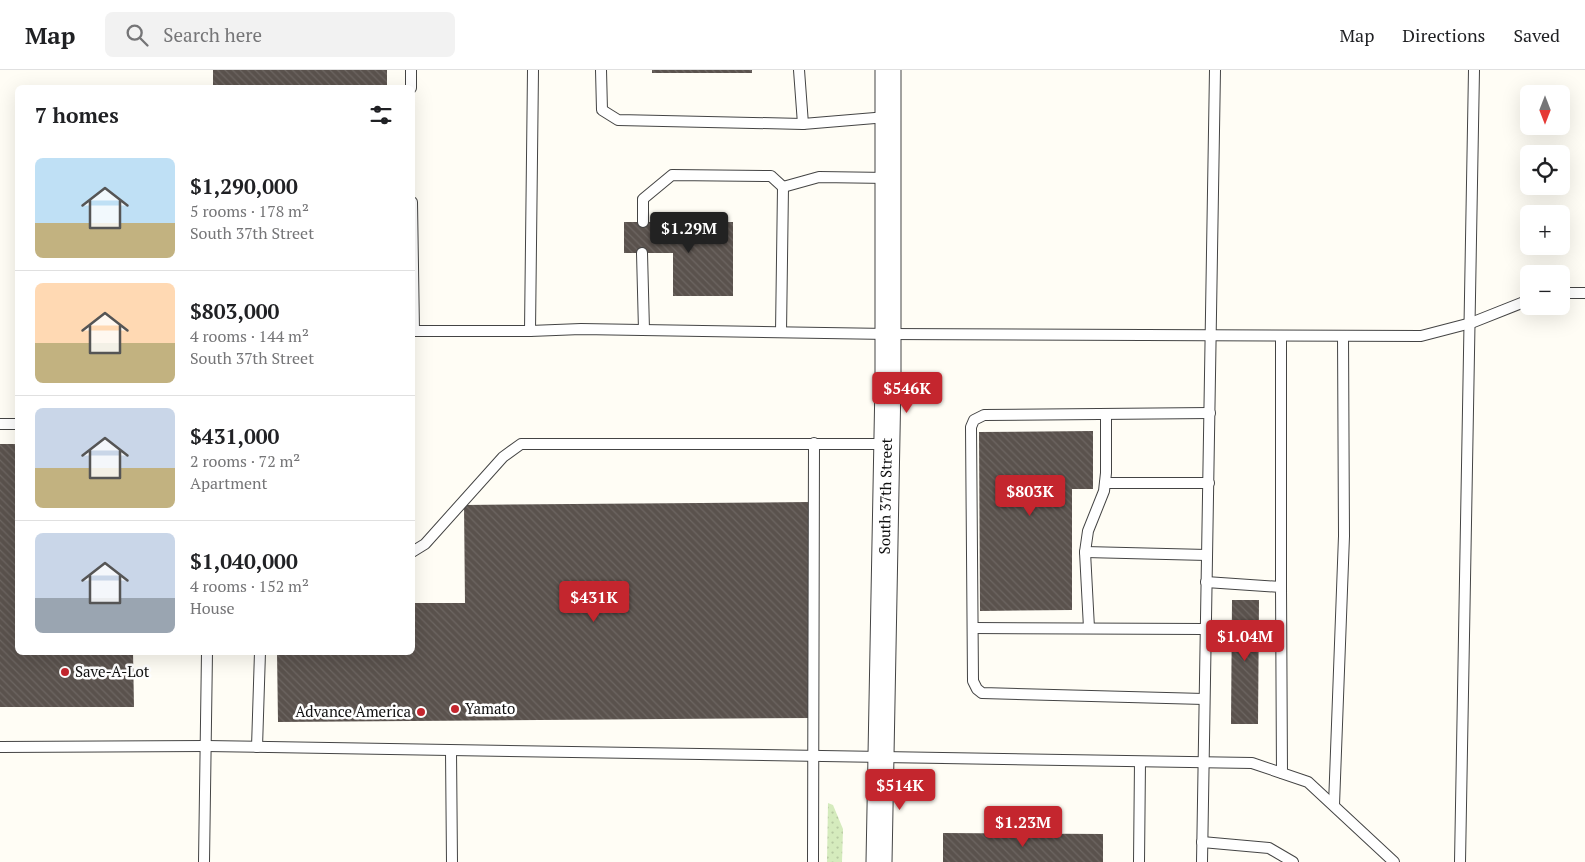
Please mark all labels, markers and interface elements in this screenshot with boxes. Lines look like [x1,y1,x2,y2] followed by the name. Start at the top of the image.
[105,12,455,57] search box
[25,19,75,51] text: Map
[123,21,151,49] icon: search
[163,22,262,47] text: Search here
[1339,23,1374,47] text: Map
[1402,23,1485,47] text: Directions
[1513,23,1560,47] text: Saved
[1520,85,1570,135] north arrow
[1520,85,1570,315] map controls
[35,101,119,129] text: 7 homes
[367,101,395,129] icon: filters
[1520,145,1570,195] button: locate
[190,172,298,200] text: $1,290,000
[75,178,135,238] icon: home
[190,200,309,222] text: 5 rooms · 178 m²
[1520,205,1570,255] button: +
[648,212,730,254] pin: $1.29M
[661,217,717,239] text: $1.29M
[190,222,314,244] text: South 37th Street
[1520,265,1570,315] button: −
[190,297,279,325] text: $803,000
[75,303,135,363] icon: home
[190,325,309,347] text: 4 rooms · 144 m²
[190,347,314,369] text: South 37th Street
[872,372,942,414] pin: $546K
[883,377,931,399] text: $546K
[190,422,279,450] text: $431,000
[75,428,135,488] icon: home
[874,437,896,554] street label: South 37th Street
[190,450,300,472] text: 2 rooms · 72 m²
[190,472,267,494] text: Apartment
[995,474,1065,517] pin: $803K
[1006,480,1054,502] text: $803K
[190,547,298,575] text: $1,040,000
[75,553,135,613] icon: home
[190,575,309,597] text: 4 rooms · 152 m²
[559,580,629,623] pin: $431K
[570,586,618,608] text: $431K
[190,597,235,619] text: House
[1204,620,1286,662] pin: $1.04M
[1217,625,1273,647] text: $1.04M
[75,661,150,681] place label: Save-A-Lot
[59,666,71,678] marker: Save-A-Lot
[465,698,515,718] place label: Yamato
[295,701,411,721] place label: Advance America
[449,703,461,715] marker: Yamato
[415,706,427,718] marker: Advance America
[865,768,935,811] pin: $514K
[876,774,924,796] text: $514K
[982,806,1064,848] pin: $1.23M
[995,811,1051,833] text: $1.23M

